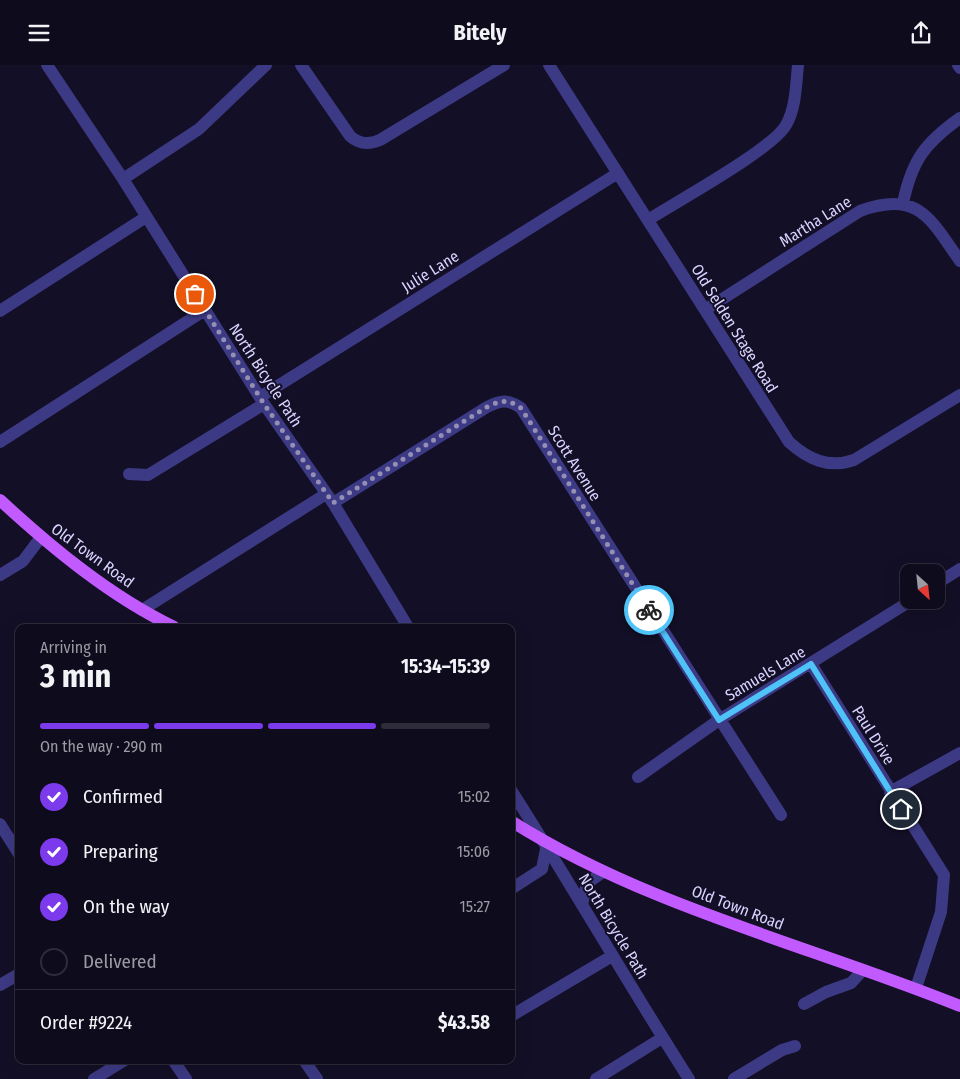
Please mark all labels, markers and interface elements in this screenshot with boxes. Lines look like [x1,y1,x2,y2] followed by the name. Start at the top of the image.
[25,19,53,47] icon: menu
[454,19,506,46] text: Bitely
[907,19,935,47] icon: share
[776,192,855,251] street label: Martha Lane
[398,246,462,296] street label: Julie Lane
[687,260,782,396] street label: Old Selden Stage Road
[174,273,216,315] pin
[181,280,209,308] icon: bag
[225,320,306,431] street label: North Bicycle Path
[544,422,605,505] street label: Scott Avenue
[48,519,138,592] street label: Old Town Road
[900,564,945,609] north arrow
[900,564,945,609] map controls
[624,585,674,635] courier
[635,596,663,624] icon: bike
[40,638,107,657] text: Arriving in
[722,642,809,705] street label: Samuels Lane
[401,655,490,678] text: 15:34–15:39
[40,657,111,695] text: 3 min
[848,702,899,768] street label: Paul Drive
[40,737,163,756] text: On the way · 290 m
[40,783,68,811] icon: check
[83,785,163,808] text: Confirmed
[458,787,490,806] text: 15:02
[880,788,922,830] pin
[887,795,915,823] icon: home
[40,838,68,866] icon: check
[83,840,158,863] text: Preparing
[457,842,490,861] text: 15:06
[575,870,653,982] street label: North Bicycle Path
[689,881,787,934] street label: Old Town Road
[40,893,68,921] icon: check
[83,895,169,918] text: On the way
[460,897,490,916] text: 15:27
[83,950,157,973] text: Delivered
[40,1011,132,1034] text: Order #9224
[438,1011,490,1034] text: $43.58

